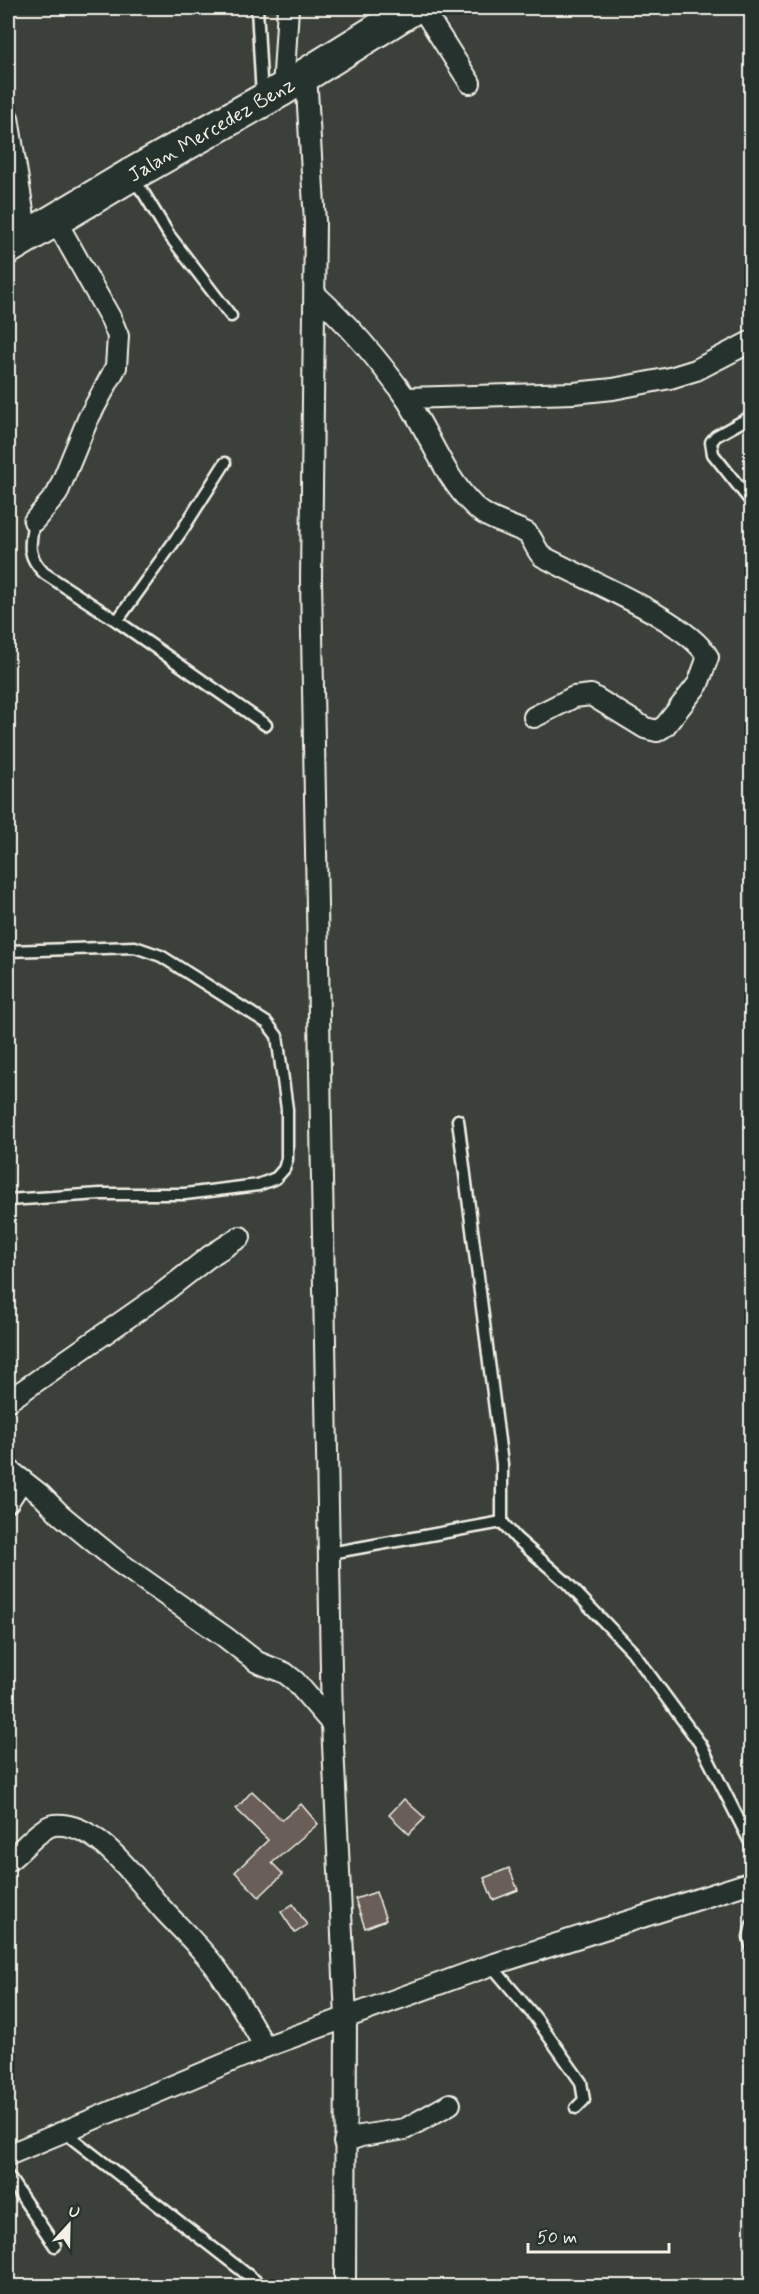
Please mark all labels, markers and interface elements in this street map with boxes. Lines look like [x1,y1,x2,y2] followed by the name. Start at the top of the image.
[123,71,300,189] street label: Jalan Mercedez Benz
[39,2195,99,2255] north arrow
[65,2201,83,2224] text: U
[528,2216,669,2254] scale bar
[537,2226,577,2250] text: 50 m

